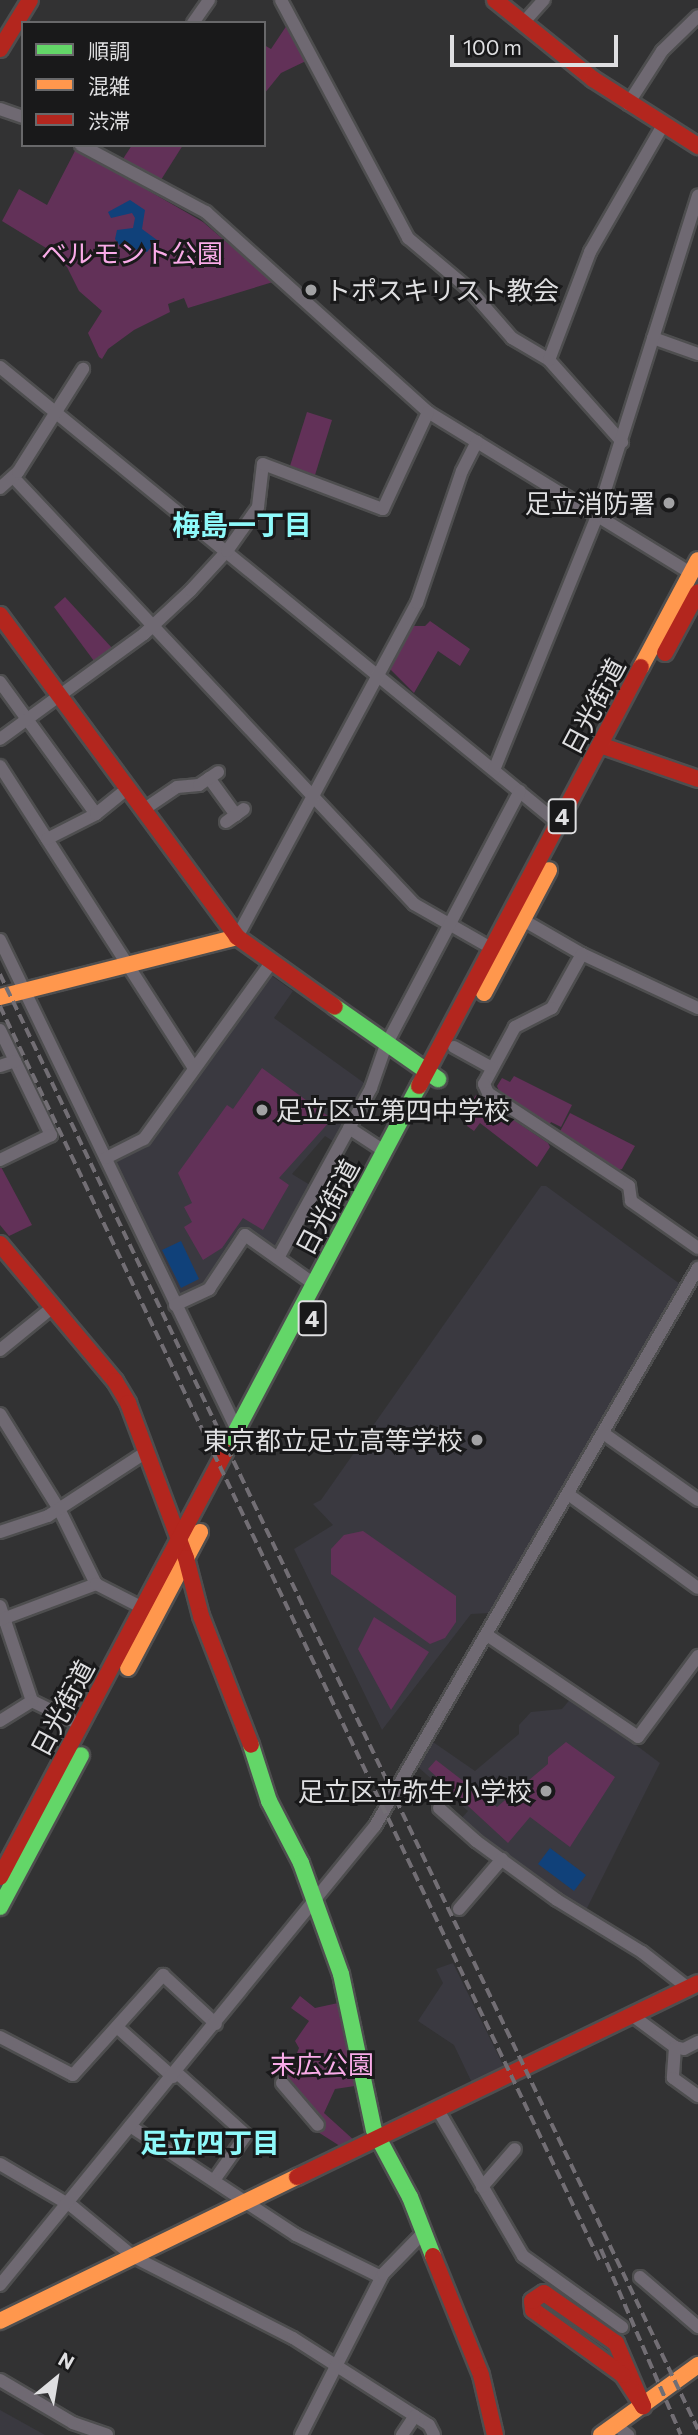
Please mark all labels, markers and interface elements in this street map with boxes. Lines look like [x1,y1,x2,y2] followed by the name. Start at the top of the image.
[21,21,266,147] legend
[453,21,621,65] scale bar
[463,34,522,59] text: 100 m
[88,38,130,63] text: 順調
[88,73,130,98] text: 混雑
[88,108,130,133] text: 渋滞
[41,237,223,269] park label: ベルモント公園
[325,274,559,306] place label: トポスキリスト教会
[303,282,319,298] marker: トポスキリスト教会
[525,487,655,519] place label: 足立消防署
[661,495,677,511] marker: 足立消防署
[172,507,312,541] district label: 梅島一丁目
[555,653,631,759] street label: 日光街道
[546,796,578,836] road number: 4
[276,1094,510,1126] place label: 足立区立第四中学校
[254,1102,270,1118] marker: 足立区立第四中学校
[289,1154,365,1260] street label: 日光街道
[296,1298,328,1338] road number: 4
[203,1424,463,1456] place label: 東京都立足立高等学校
[469,1432,485,1448] marker: 東京都立足立高等学校
[24,1655,100,1761] street label: 日光街道
[298,1775,532,1807] place label: 足立区立弥生小学校
[538,1783,554,1799] marker: 足立区立弥生小学校
[270,2048,374,2080] park label: 末広公園
[140,2125,280,2159] district label: 足立四丁目
[21,2344,91,2414] north arrow
[55,2347,79,2374] text: N

